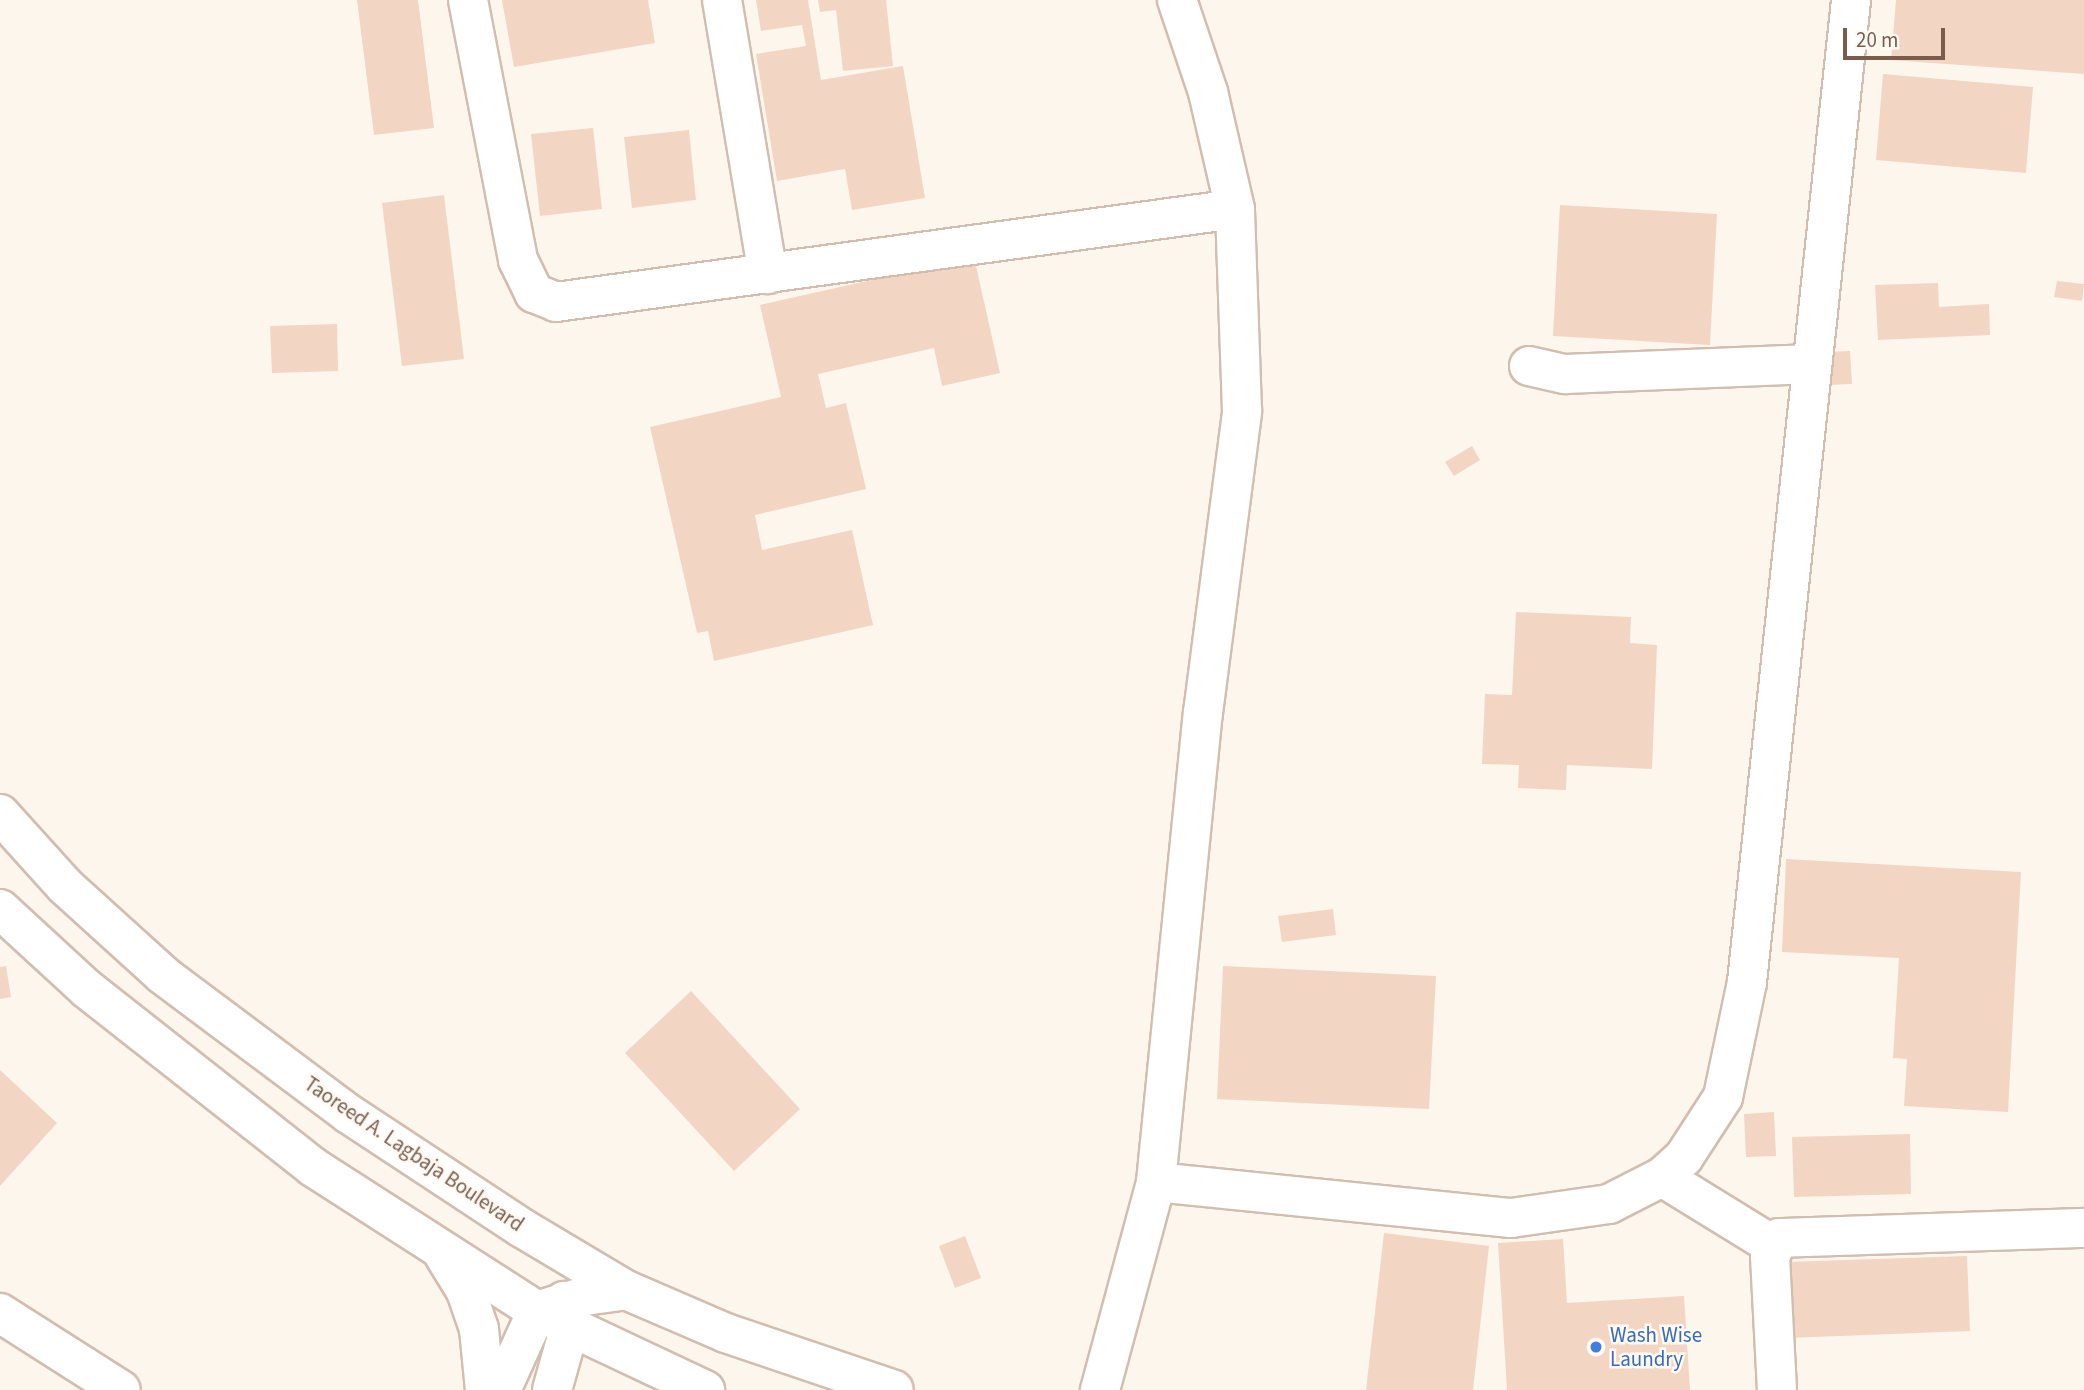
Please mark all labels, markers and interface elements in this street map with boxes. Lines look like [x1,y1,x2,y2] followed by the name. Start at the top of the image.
[1846,14,1948,58] scale bar
[1856,25,1898,55] text: 20 m
[299,1071,529,1237] street label: Taoreed A. Lagbaja Boulevard
[1610,1322,1702,1372] place label: Wash Wise Laundry
[1588,1339,1604,1355] marker: Wash Wise Laundry

